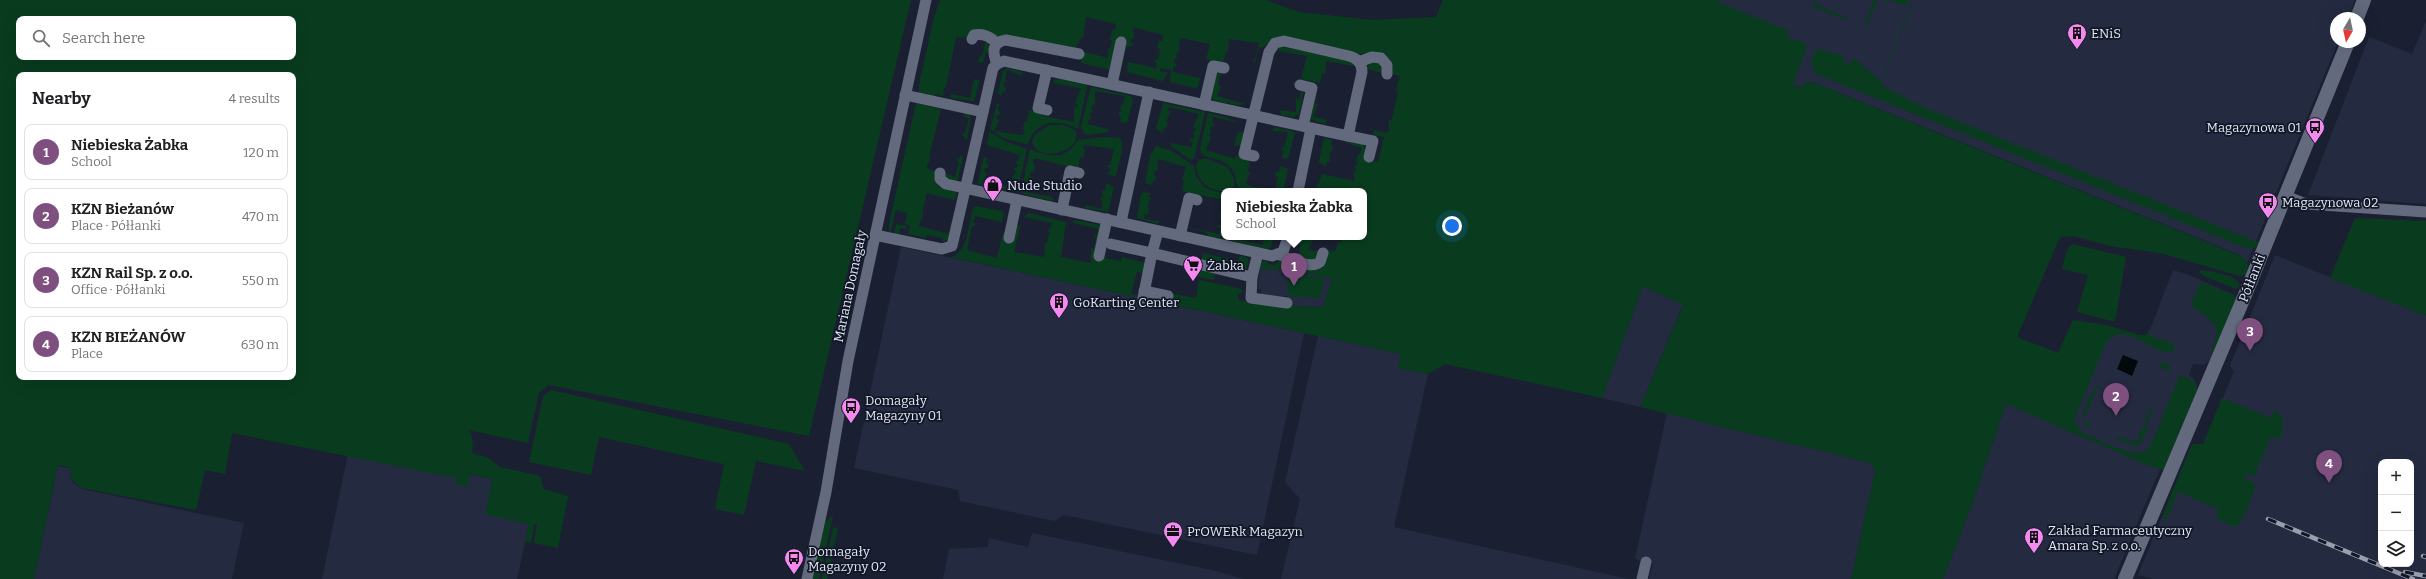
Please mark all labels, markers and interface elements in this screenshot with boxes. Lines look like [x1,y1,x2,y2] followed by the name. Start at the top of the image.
[2330,12,2366,48] north arrow
[16,16,296,60] search box
[2066,22,2088,50] building icon: ENiS
[2091,26,2121,41] place label: ENiS
[30,27,52,49] icon: search
[62,29,145,47] text: Search here
[32,88,91,109] text: Nearby
[228,91,280,106] text: 4 results
[2304,116,2326,144] bus stop icon: Magazynowa 01
[2207,120,2302,135] place label: Magazynowa 01
[71,136,188,154] text: Niebieska Żabka
[43,145,49,160] text: 1
[243,145,279,160] text: 120 m
[71,154,112,169] text: School
[982,174,1004,202] shop icon: Nude Studio
[1007,178,1082,193] place label: Nude Studio
[1221,188,1367,240] popup
[2257,191,2279,219] bus stop icon: Magazynowa 02
[2282,195,2378,210] place label: Magazynowa 02
[1235,198,1353,216] text: Niebieska Żabka
[71,200,174,218] text: KZN Bieżanów
[42,209,50,224] text: 2
[242,209,279,224] text: 470 m
[1235,216,1276,231] text: School
[1442,216,1462,236] your location
[71,218,161,233] text: Place · Półłanki
[831,228,869,344] street label: Mariana Domagały
[2236,252,2268,304] street label: Półłanki
[1281,253,1307,286] pin: 1
[1182,254,1204,282] supermarket icon: Żabka
[1207,258,1244,273] place label: Żabka
[71,264,193,282] text: KZN Rail Sp. z o.o.
[42,273,50,288] text: 3
[242,273,279,288] text: 550 m
[71,282,165,297] text: Office · Półłanki
[1048,291,1070,319] building icon: GoKarting Center
[1073,295,1179,310] place label: GoKarting Center
[2237,318,2263,351] pin: 3
[71,328,186,346] text: KZN BIEŻANÓW
[42,337,50,352] text: 4
[241,337,279,352] text: 630 m
[71,346,103,361] text: Place
[2103,383,2129,416] pin: 2
[865,393,942,423] place label: Domagały Magazyny 01
[840,396,862,424] bus stop icon: Domagały Magazyny 01
[2316,450,2342,483] pin: 4
[2378,459,2414,567] map controls
[2378,459,2414,495] button: +
[2378,495,2414,531] button: −
[1162,520,1184,548] office icon: PrOWERk Magazyn
[2048,523,2192,553] place label: Zakład Farmaceutyczny Amara Sp. z o.o.
[1187,524,1304,539] place label: PrOWERk Magazyn
[2023,526,2045,554] building icon: Zakład Farmaceutyczny Amara Sp. z o.o.
[2378,531,2414,567] button: layers
[808,544,886,574] place label: Domagały Magazyny 02
[783,547,805,575] bus stop icon: Domagały Magazyny 02

